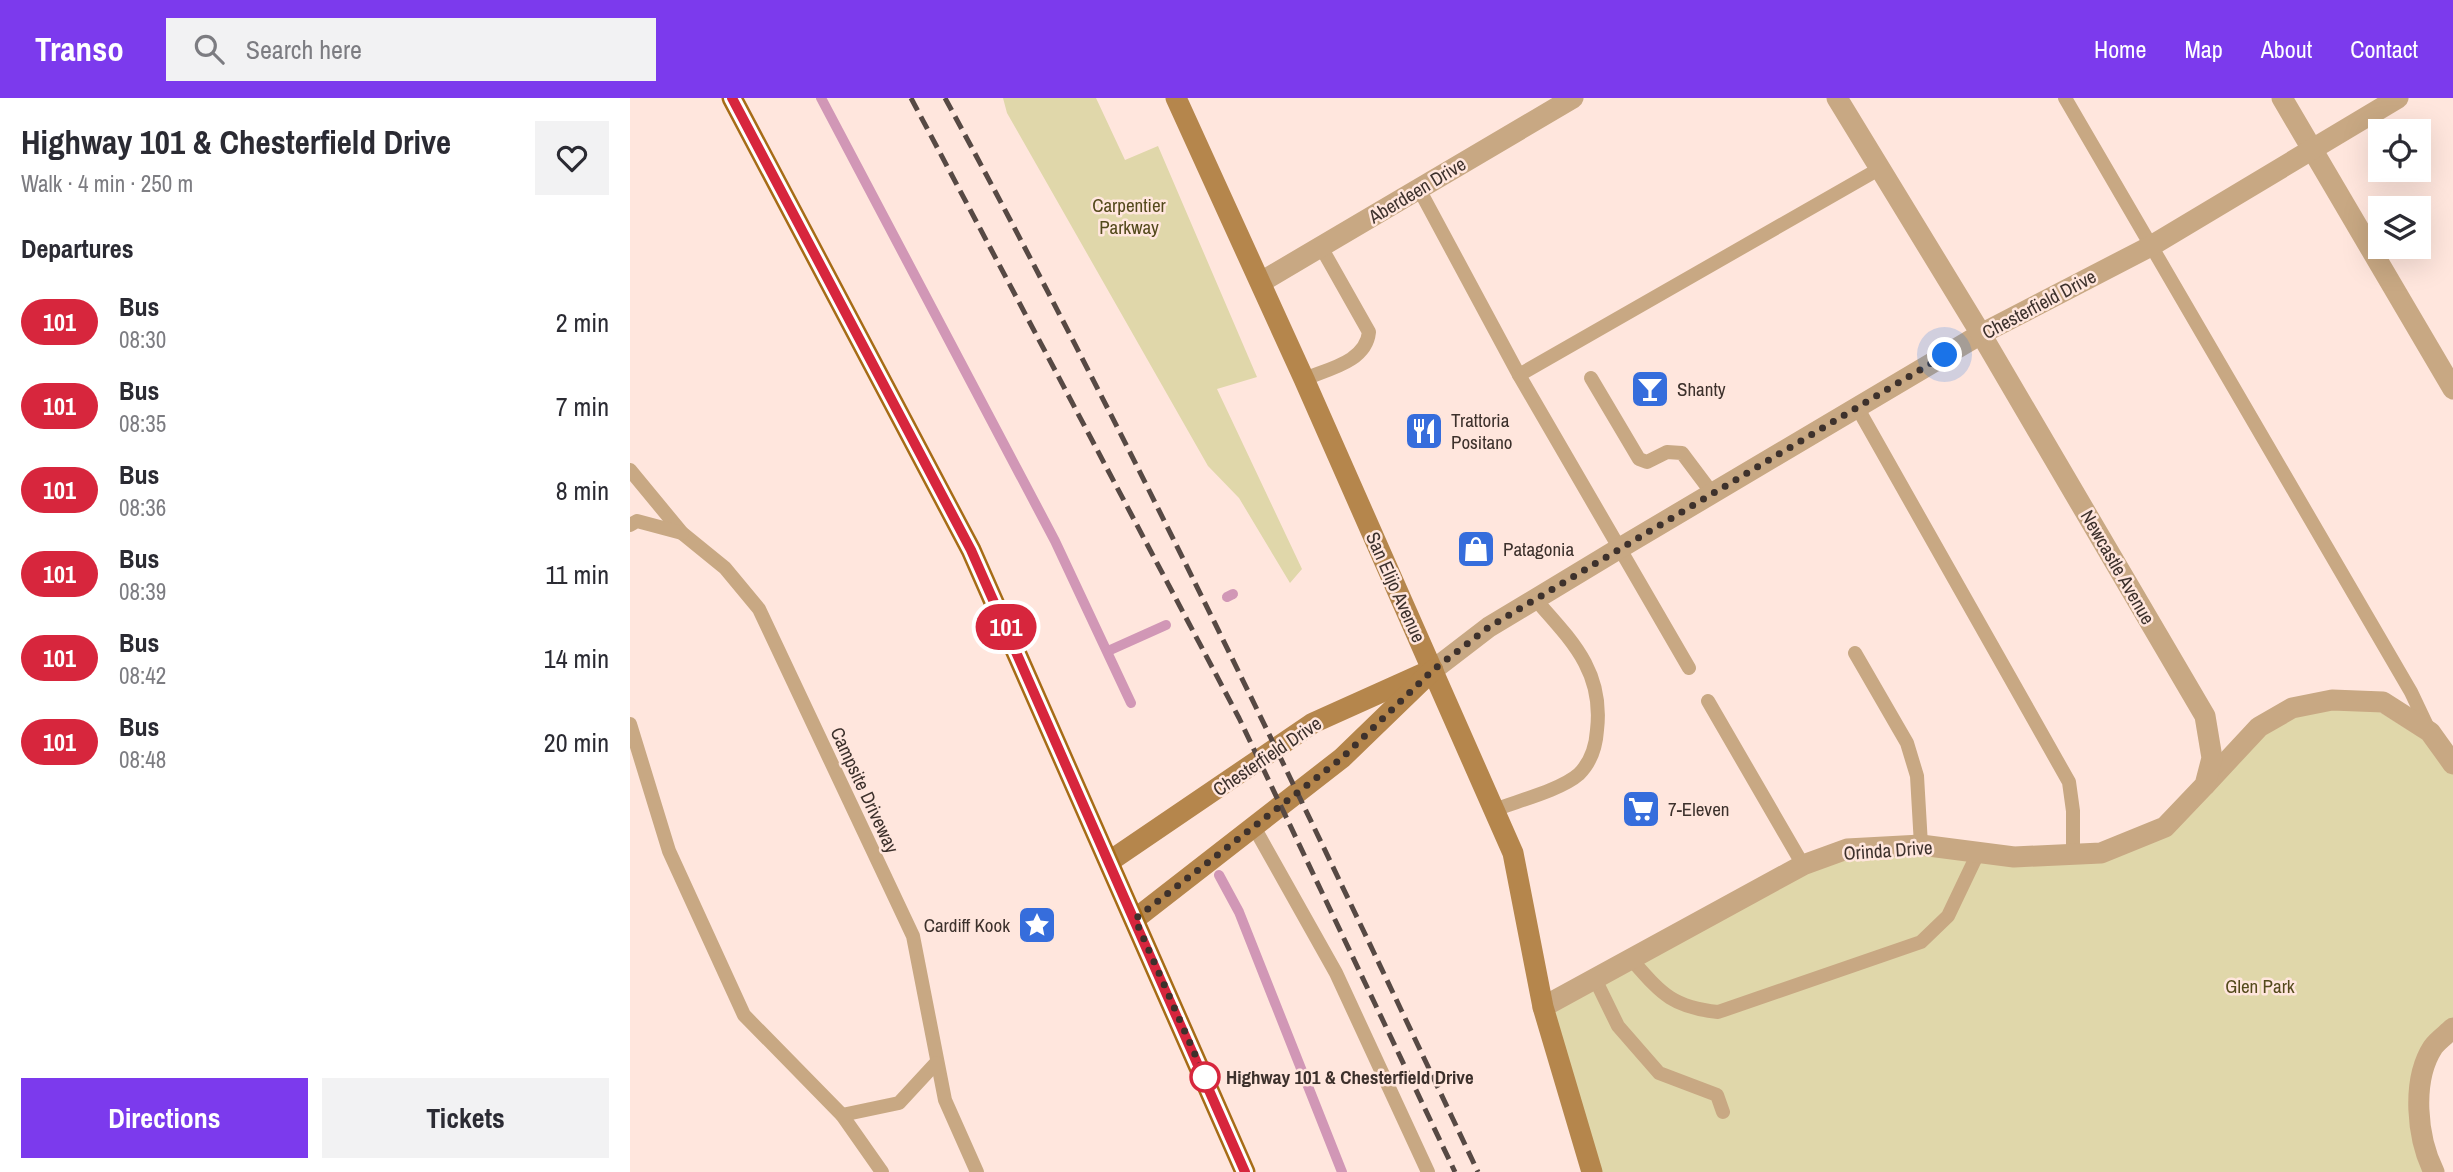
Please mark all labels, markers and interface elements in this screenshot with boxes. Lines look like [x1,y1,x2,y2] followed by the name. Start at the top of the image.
[166,18,656,81] search box
[35,27,124,71] text: Transo
[190,30,228,68] icon: search
[246,32,362,67] text: Search here
[2094,33,2146,65] text: Home
[2184,33,2223,65] text: Map
[2261,33,2312,65] text: About
[2350,33,2418,65] text: Contact
[2368,119,2431,259] map controls
[2368,119,2431,182] button: locate
[21,120,451,164] text: Highway 101 & Chesterfield Drive
[535,121,609,195] button: heart
[1363,151,1470,230] street label: Aberdeen Drive
[21,168,193,199] text: Walk · 4 min · 250 m
[1092,192,1167,240] park label: Carpentier Parkway
[2368,196,2431,259] button: layers
[21,231,134,266] text: Departures
[1977,263,2101,345] street label: Chesterfield Drive
[119,289,159,324] text: Bus
[556,305,609,340] text: 2 min
[43,306,76,338] text: 101
[119,324,166,355] text: 08:30
[1927,337,1962,372] your location
[1629,368,1671,410] bar icon: Shanty
[119,373,159,408] text: Bus
[1677,376,1726,402] place label: Shanty
[556,389,609,424] text: 7 min
[43,390,76,422] text: 101
[1451,407,1513,455] place label: Trattoria Positano
[119,408,166,439] text: 08:35
[1403,410,1445,452] restaurant icon: Trattoria Positano
[119,457,159,492] text: Bus
[556,473,609,508] text: 8 min
[43,474,76,506] text: 101
[119,492,166,523] text: 08:36
[2075,505,2161,629] street label: Newcastle Avenue
[1360,528,1432,646] street label: San Elijo Avenue
[1455,528,1497,570] shop icon: Patagonia
[1503,536,1574,562] place label: Patagonia
[119,541,159,576] text: Bus
[545,557,609,592] text: 11 min
[43,558,76,590] text: 101
[119,576,166,607] text: 08:39
[966,604,1046,650] line badge: 101
[990,611,1022,643] text: 101
[119,625,159,660] text: Bus
[544,641,609,676] text: 14 min
[43,642,76,674] text: 101
[119,660,166,691] text: 08:42
[119,709,159,744] text: Bus
[1208,710,1326,802] street label: Chesterfield Drive
[824,723,906,857] street label: Campsite Driveway
[544,725,609,760] text: 20 min
[43,726,76,758] text: 101
[119,744,166,775] text: 08:48
[1620,788,1662,830] supermarket icon: 7-Eleven
[1668,796,1729,822] place label: 7-Eleven
[1843,834,1933,866] street label: Orinda Drive
[1016,904,1058,946] place icon: Cardiff Kook
[924,912,1010,938] place label: Cardiff Kook
[2225,973,2295,999] park label: Glen Park
[1190,1062,1220,1092] marker: Highway 101 & Chesterfield Drive
[1226,1064,1474,1090] place label: Highway 101 & Chesterfield Drive
[21,1078,308,1158] button: Directions
[322,1078,609,1158] button: Tickets

